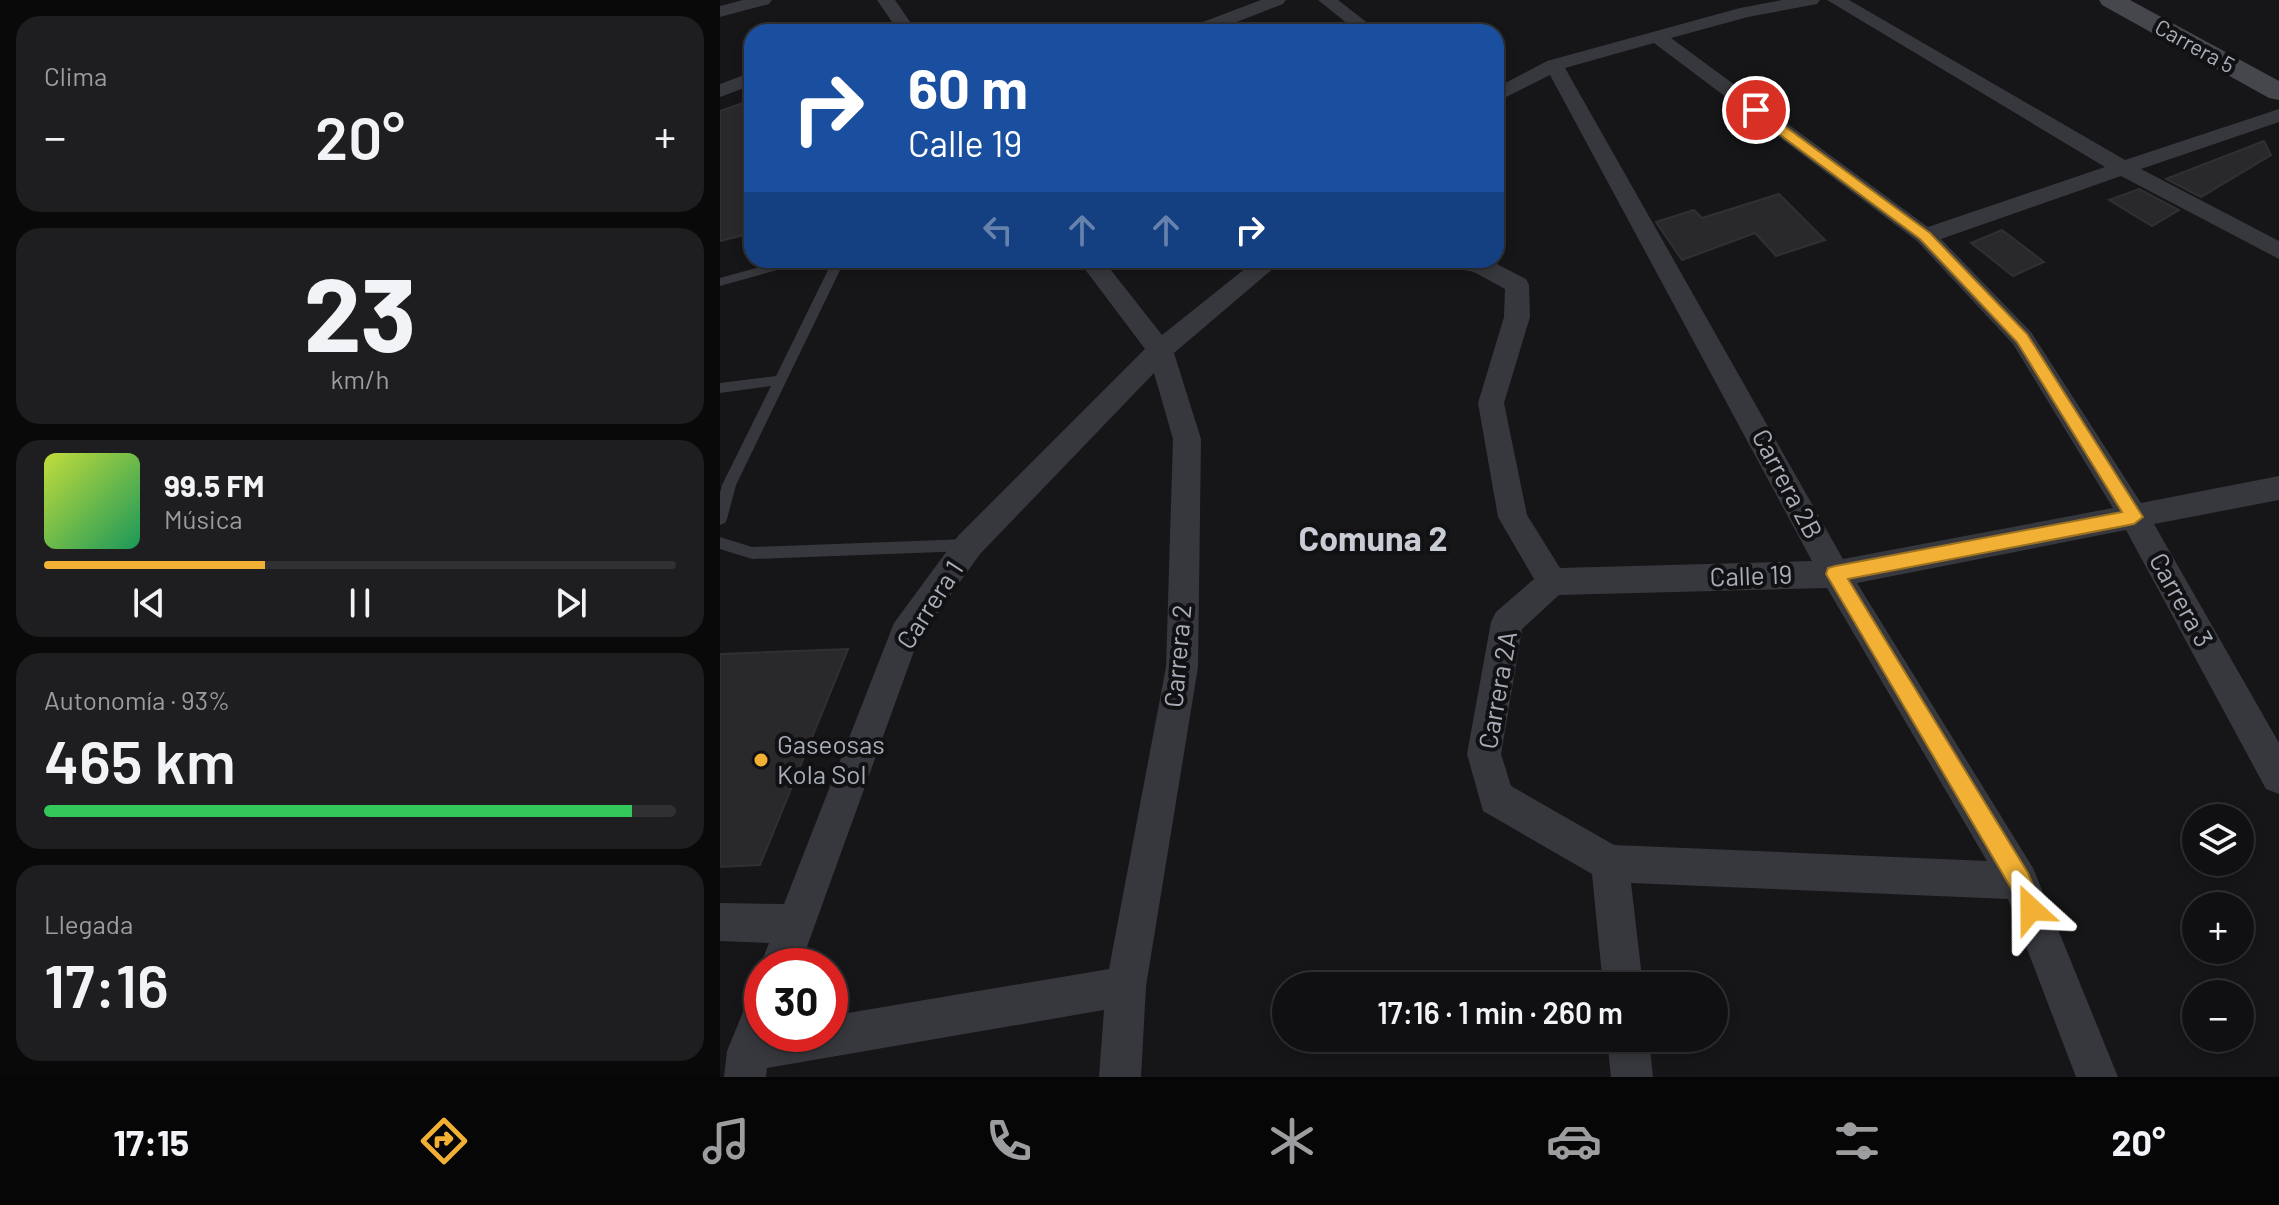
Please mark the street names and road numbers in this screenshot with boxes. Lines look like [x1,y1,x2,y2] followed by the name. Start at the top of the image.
[2151,13,2240,78] street label: Carrera 5
[1747,423,1830,543] street label: Carrera 2B
[2144,547,2221,652] street label: Carrera 3
[889,554,969,654] street label: Carrera 1
[1709,558,1793,591] street label: Calle 19
[1157,603,1196,709] street label: Carrera 2
[1471,628,1522,751] street label: Carrera 2A

